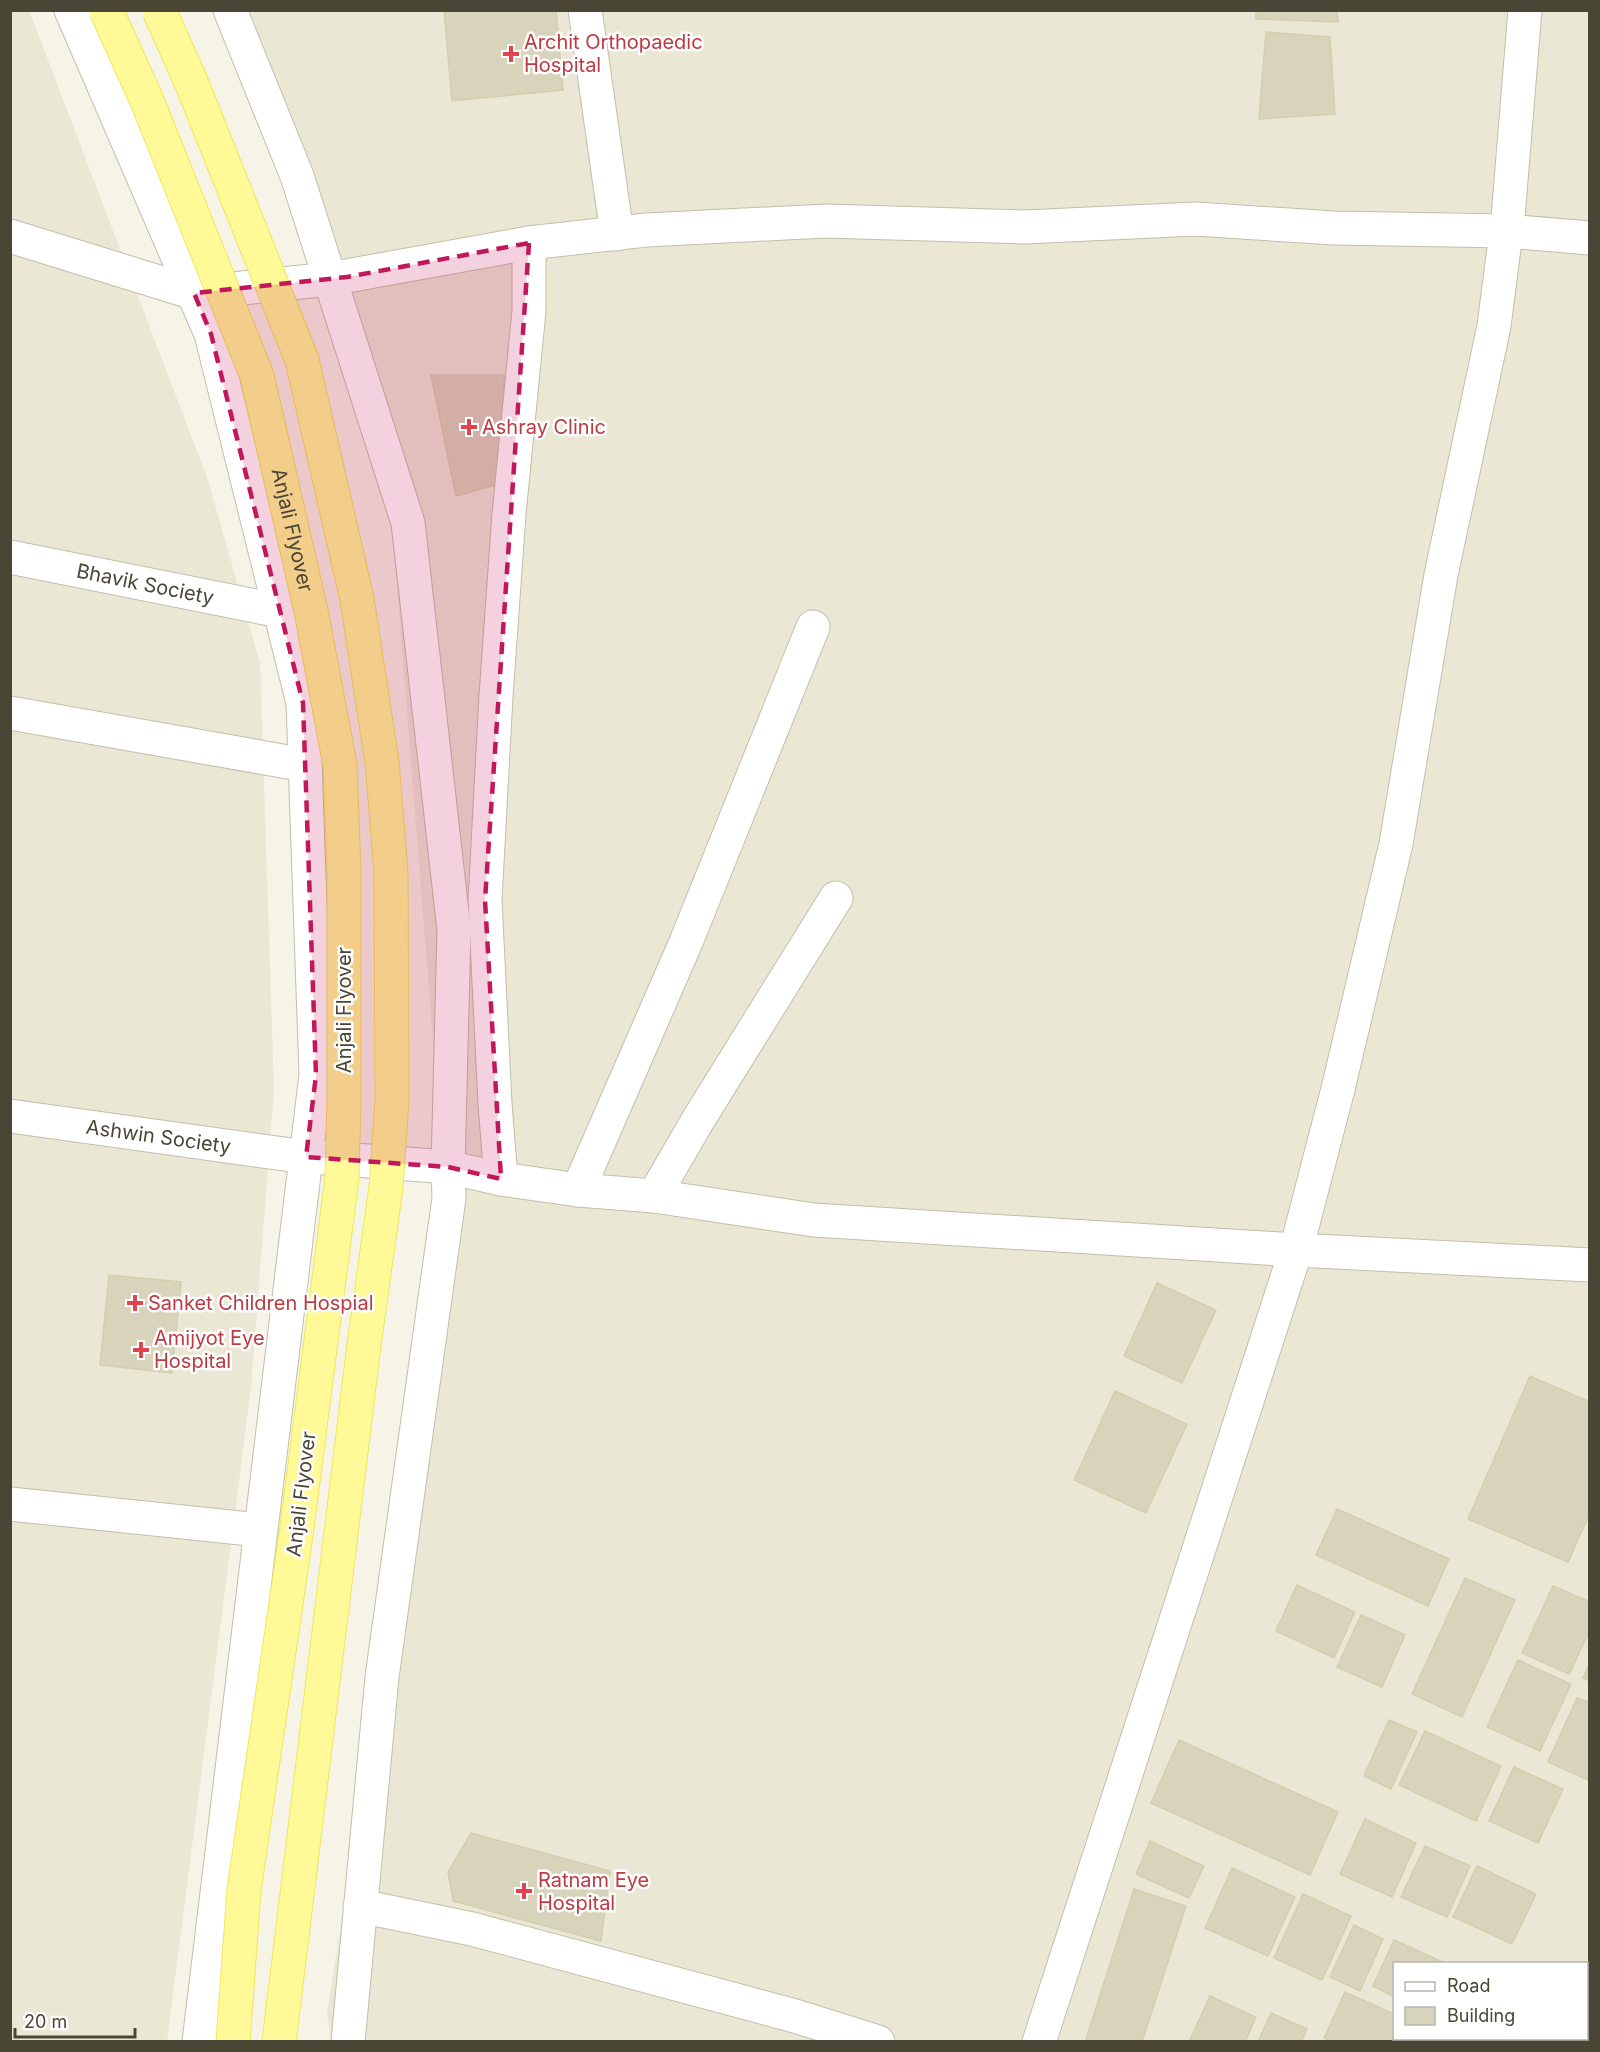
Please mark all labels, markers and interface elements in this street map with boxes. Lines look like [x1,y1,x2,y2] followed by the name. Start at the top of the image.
[524,30,703,77] place label: Archit Orthopaedic Hospital
[502,45,520,63] marker: Archit Orthopaedic Hospital
[482,415,606,439] place label: Ashray Clinic
[460,418,478,436] marker: Ashray Clinic
[267,466,318,595] street label: Anjali Flyover
[75,559,216,610] street label: Bhavik Society
[332,946,356,1073] street label: Anjali Flyover
[85,1115,232,1158] street label: Ashwin Society
[148,1291,373,1315] place label: Sanket Children Hospial
[126,1294,144,1312] marker: Sanket Children Hospial
[154,1326,265,1373] place label: Amijyot Eye Hospital
[132,1341,150,1359] marker: Amijyot Eye Hospital
[281,1429,321,1558] street label: Anjali Flyover
[538,1868,649,1915] place label: Ratnam Eye Hospital
[515,1882,533,1900] marker: Ratnam Eye Hospital
[1393,1962,1588,2040] legend
[1447,1975,1490,1996] text: Road
[15,2001,135,2039] scale bar
[1447,2005,1515,2026] text: Building
[24,2011,67,2032] text: 20 m

